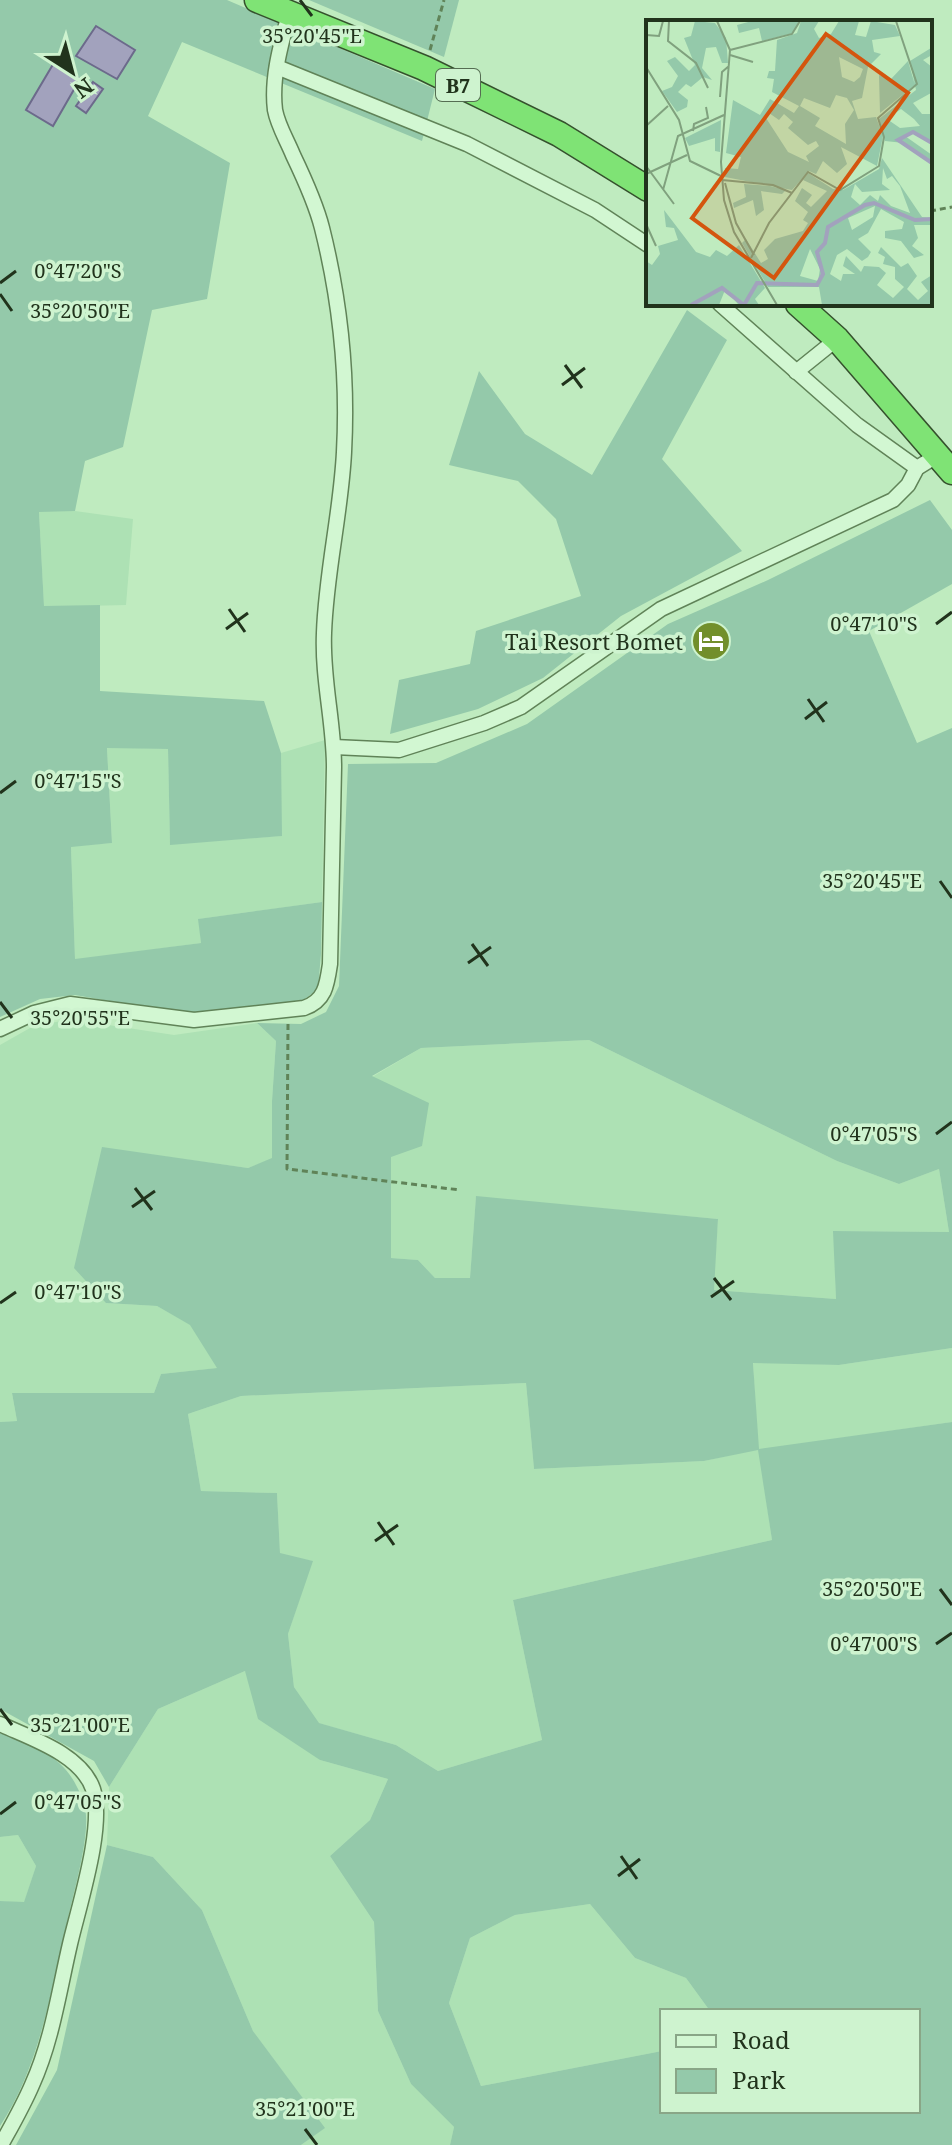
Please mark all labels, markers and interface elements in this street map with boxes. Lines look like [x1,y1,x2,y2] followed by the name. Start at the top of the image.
[646,20,932,306] inset map
[262,22,362,49] text: 35°20'45"E
[32,32,112,112] north arrow
[436,69,480,101] road number: B7
[69,72,100,106] text: N
[34,257,122,284] text: 0°47'20"S
[30,297,130,324] text: 35°20'50"E
[830,610,918,637] text: 0°47'10"S
[690,620,732,662] hotel icon: Tai Resort Bomet
[505,626,683,656] place label: Tai Resort Bomet
[34,767,122,794] text: 0°47'15"S
[822,867,922,894] text: 35°20'45"E
[30,1004,130,1031] text: 35°20'55"E
[830,1120,918,1147] text: 0°47'05"S
[34,1278,122,1305] text: 0°47'10"S
[822,1575,922,1602] text: 35°20'50"E
[830,1630,918,1657] text: 0°47'00"S
[30,1711,130,1738] text: 35°21'00"E
[34,1788,122,1815] text: 0°47'05"S
[660,2009,920,2113] legend
[732,2023,790,2056] text: Road
[732,2063,786,2096] text: Park
[255,2095,355,2122] text: 35°21'00"E

